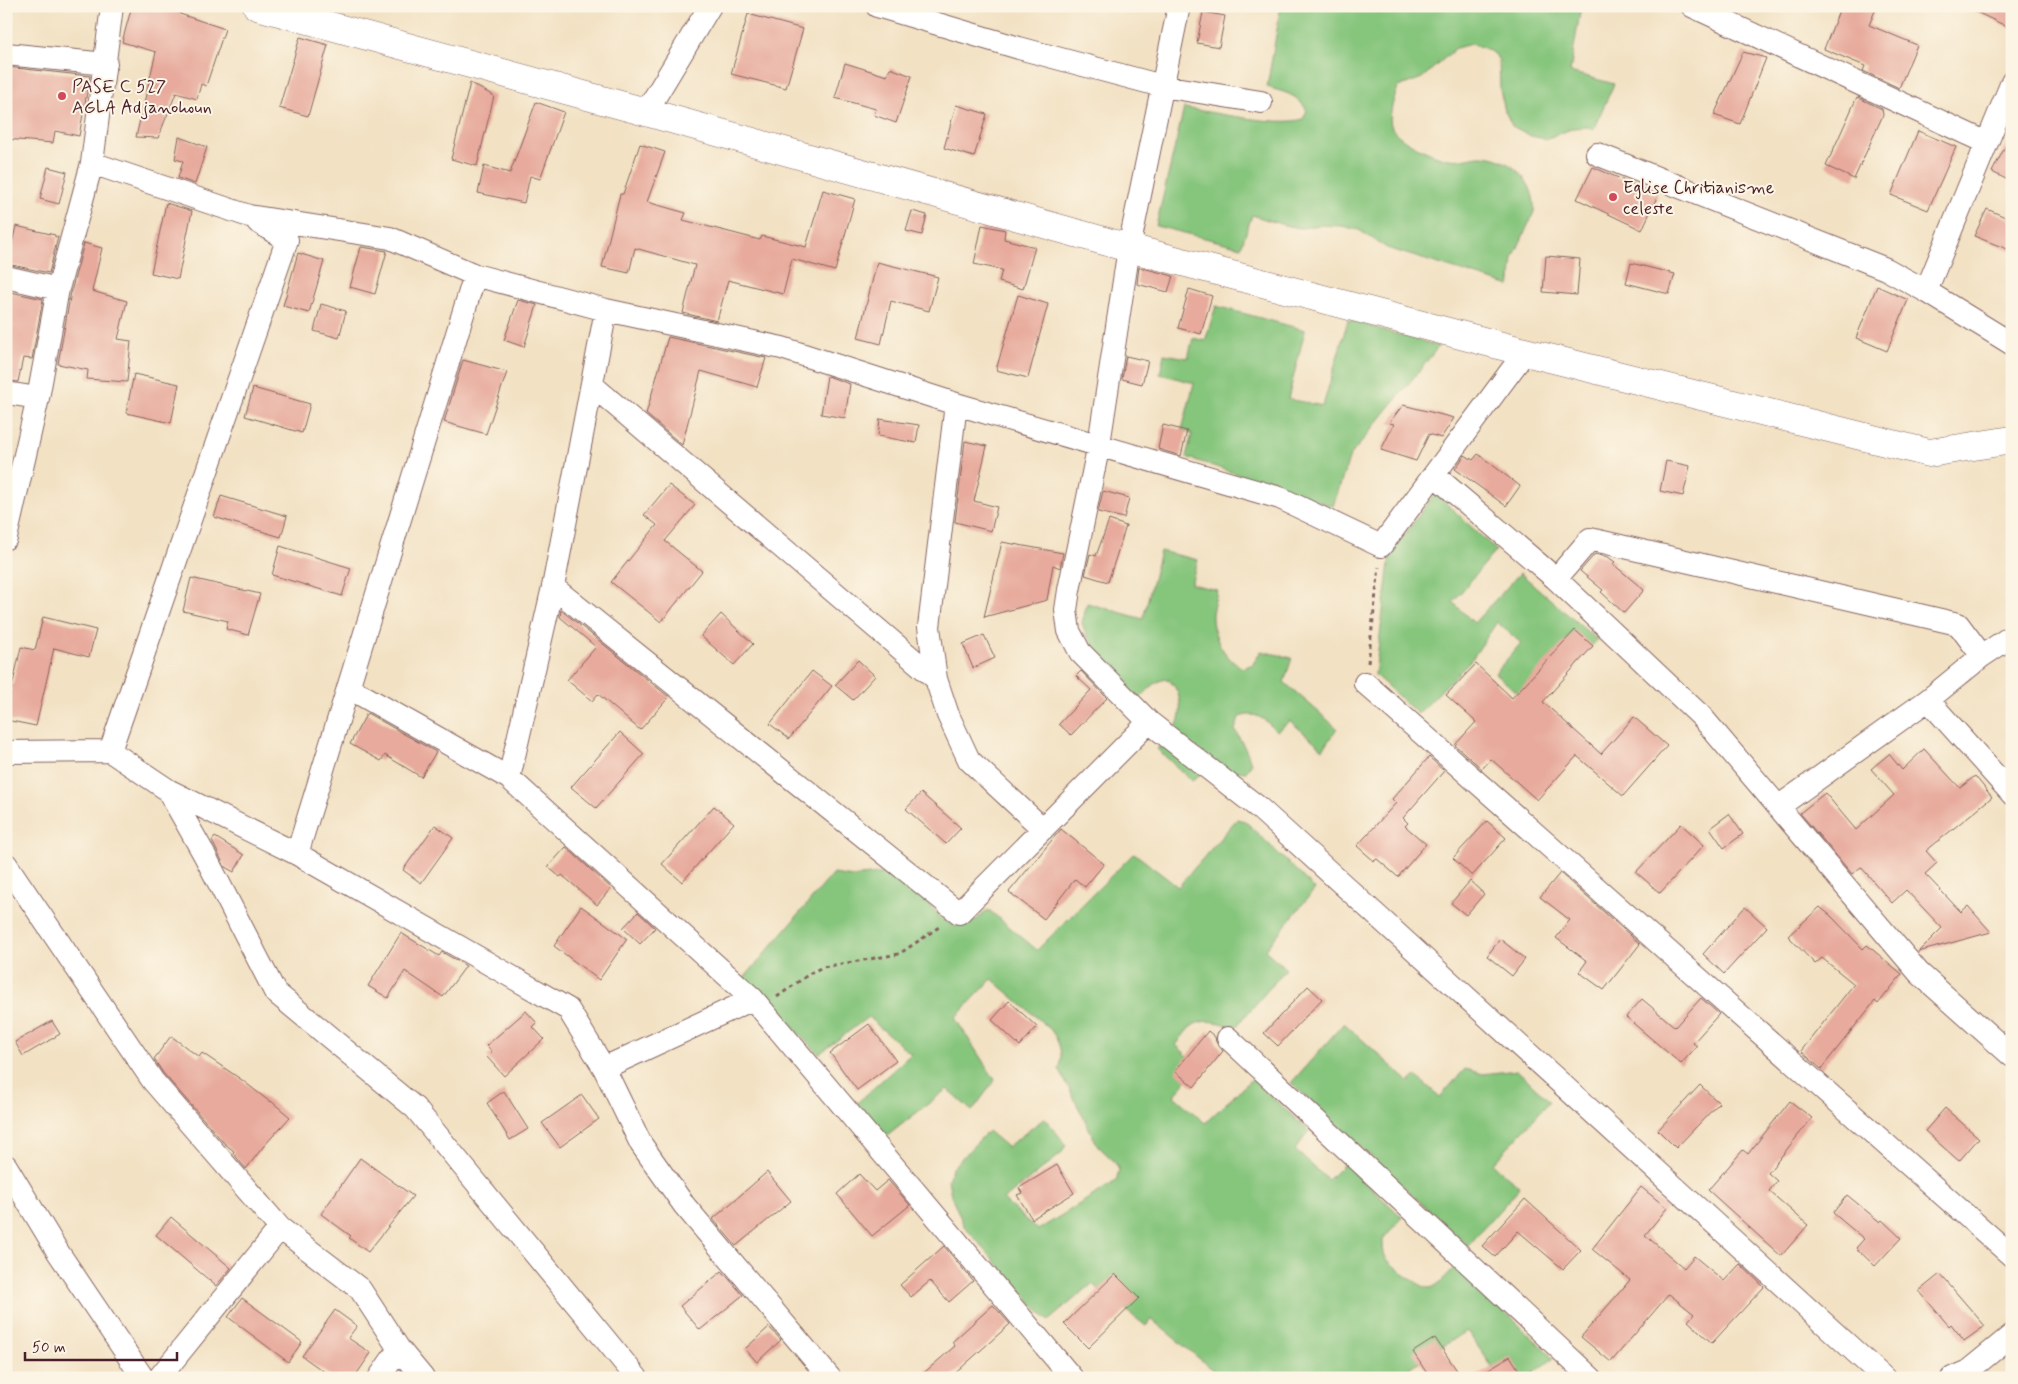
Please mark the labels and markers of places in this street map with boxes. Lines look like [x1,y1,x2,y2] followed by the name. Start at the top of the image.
[72,75,212,120] place label: PASE C 527 AGLA Adjanohoun
[56,90,68,102] marker: PASE C 527 AGLA Adjanohoun
[1623,176,1774,221] place label: Eglise Chritianisme celeste
[1607,191,1619,203] marker: Eglise Chritianisme celeste

